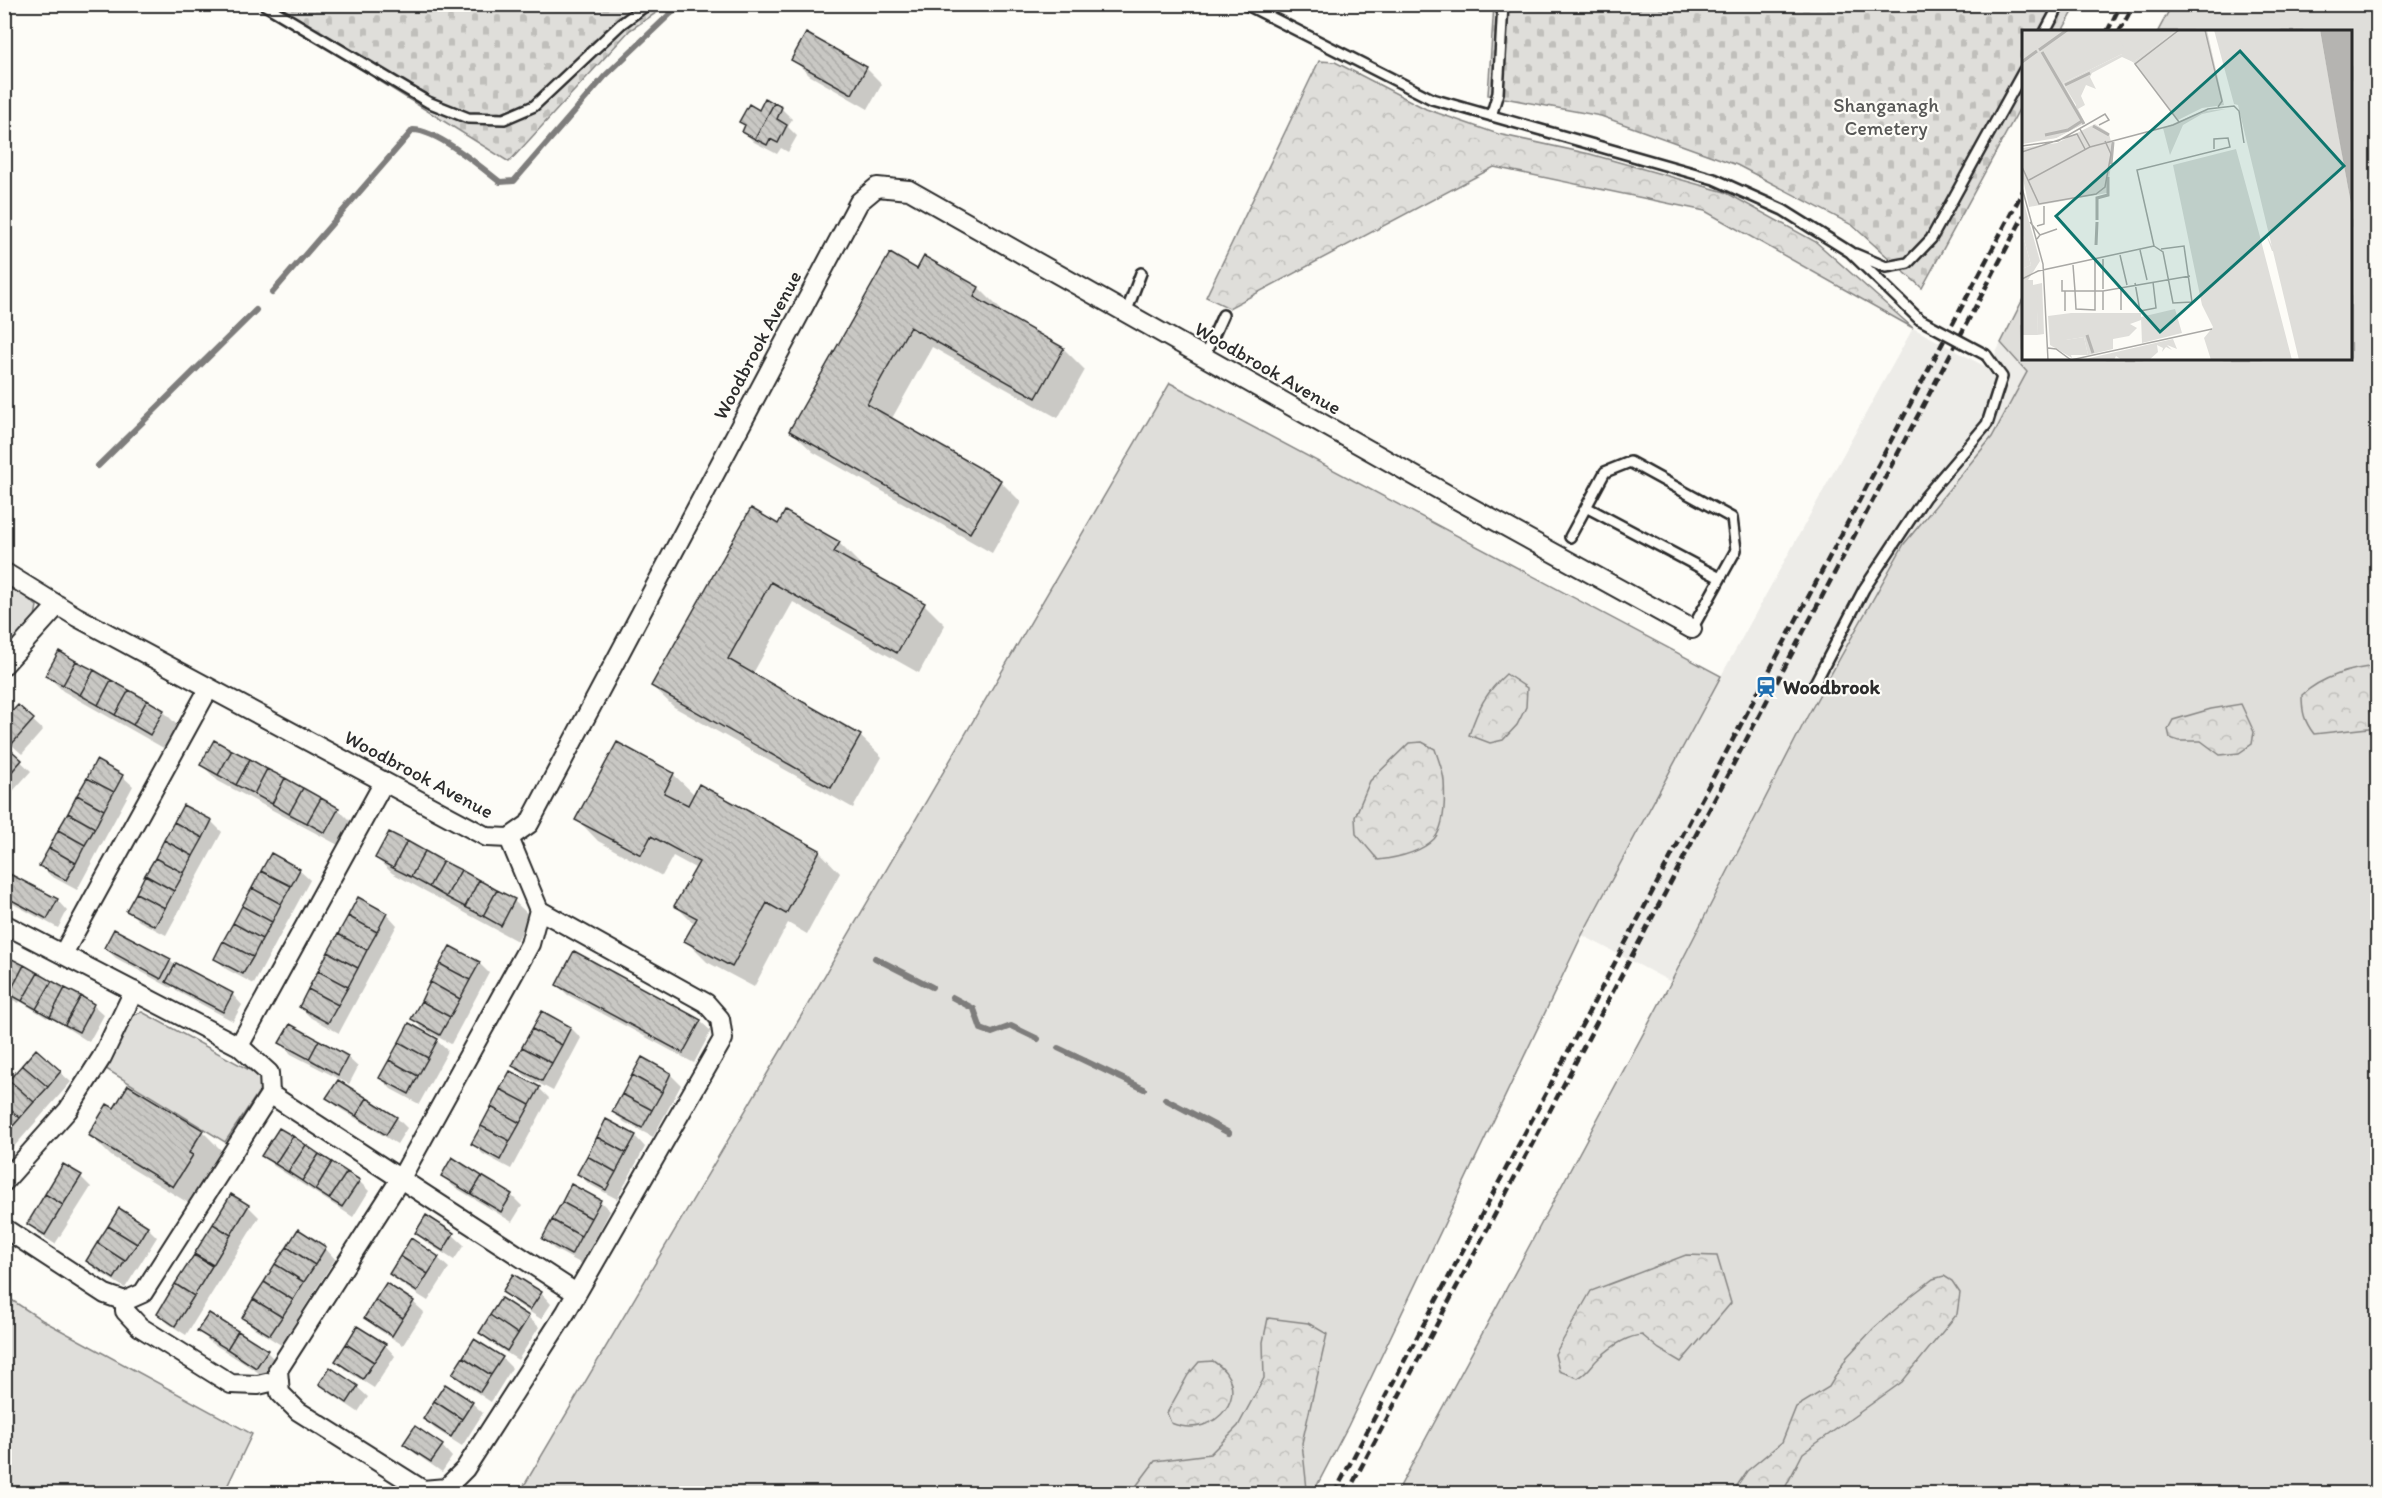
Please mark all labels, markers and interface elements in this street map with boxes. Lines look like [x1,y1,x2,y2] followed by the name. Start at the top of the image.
[2022,30,2352,360] inset map
[1833,93,1939,140] park label: Shanganagh Cemetery
[708,267,806,423] street label: Woodbrook Avenue
[1191,316,1345,420] street label: Woodbrook Avenue
[1754,675,1778,699] station icon: Woodbrook
[1783,675,1881,699] place label: Woodbrook
[341,725,497,823] street label: Woodbrook Avenue

